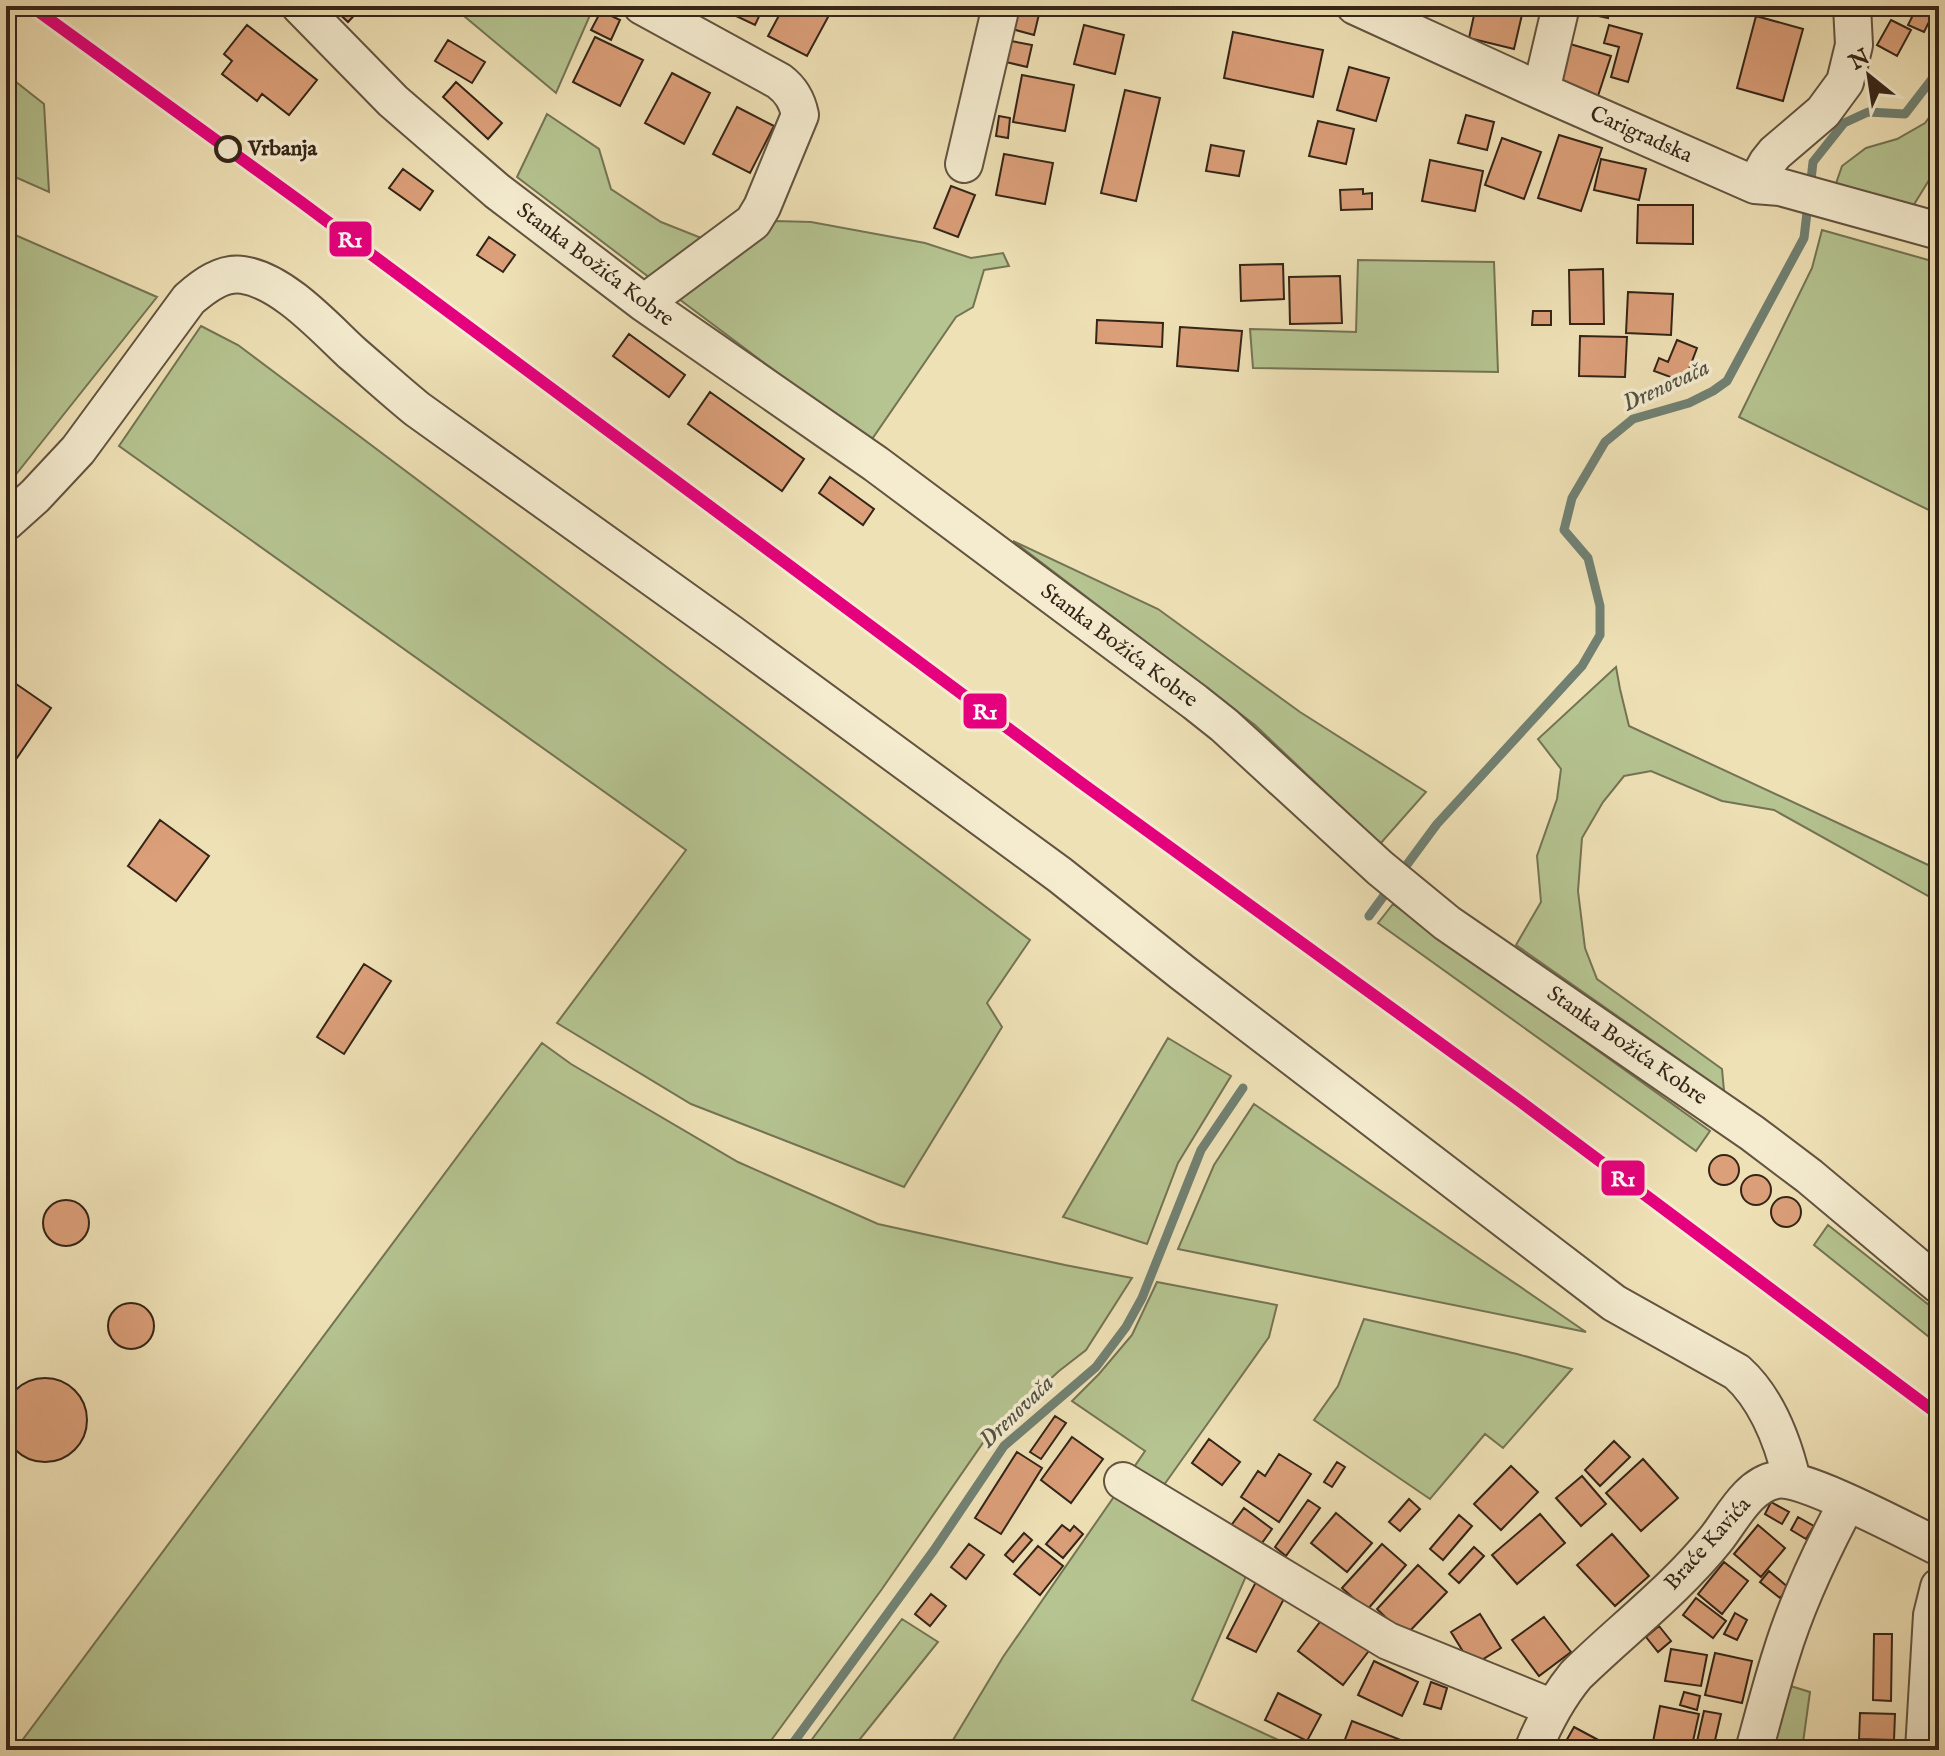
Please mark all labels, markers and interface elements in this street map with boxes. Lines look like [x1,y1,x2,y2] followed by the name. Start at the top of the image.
[1829,36,1909,116] north arrow
[1844,44,1875,78] text: N
[1585,100,1697,170] street label: Carigradska
[247,135,317,163] place label: Vrbanja
[215,136,241,162] marker: Vrbanja
[511,197,679,333] street label: Stanka Božića Kobre
[328,220,373,258] line badge: R1
[338,227,362,255] text: R1
[1617,352,1715,420] water label: Drenovača
[1035,578,1203,714] street label: Stanka Božića Kobre
[962,692,1008,730] line badge: R1
[973,699,997,727] text: R1
[1541,980,1713,1112] street label: Stanka Božića Kobre
[1600,1159,1646,1197] line badge: R1
[1611,1166,1635,1194] text: R1
[973,1369,1061,1455] water label: Drenovača
[1659,1491,1758,1597] street label: Braće Kavića

